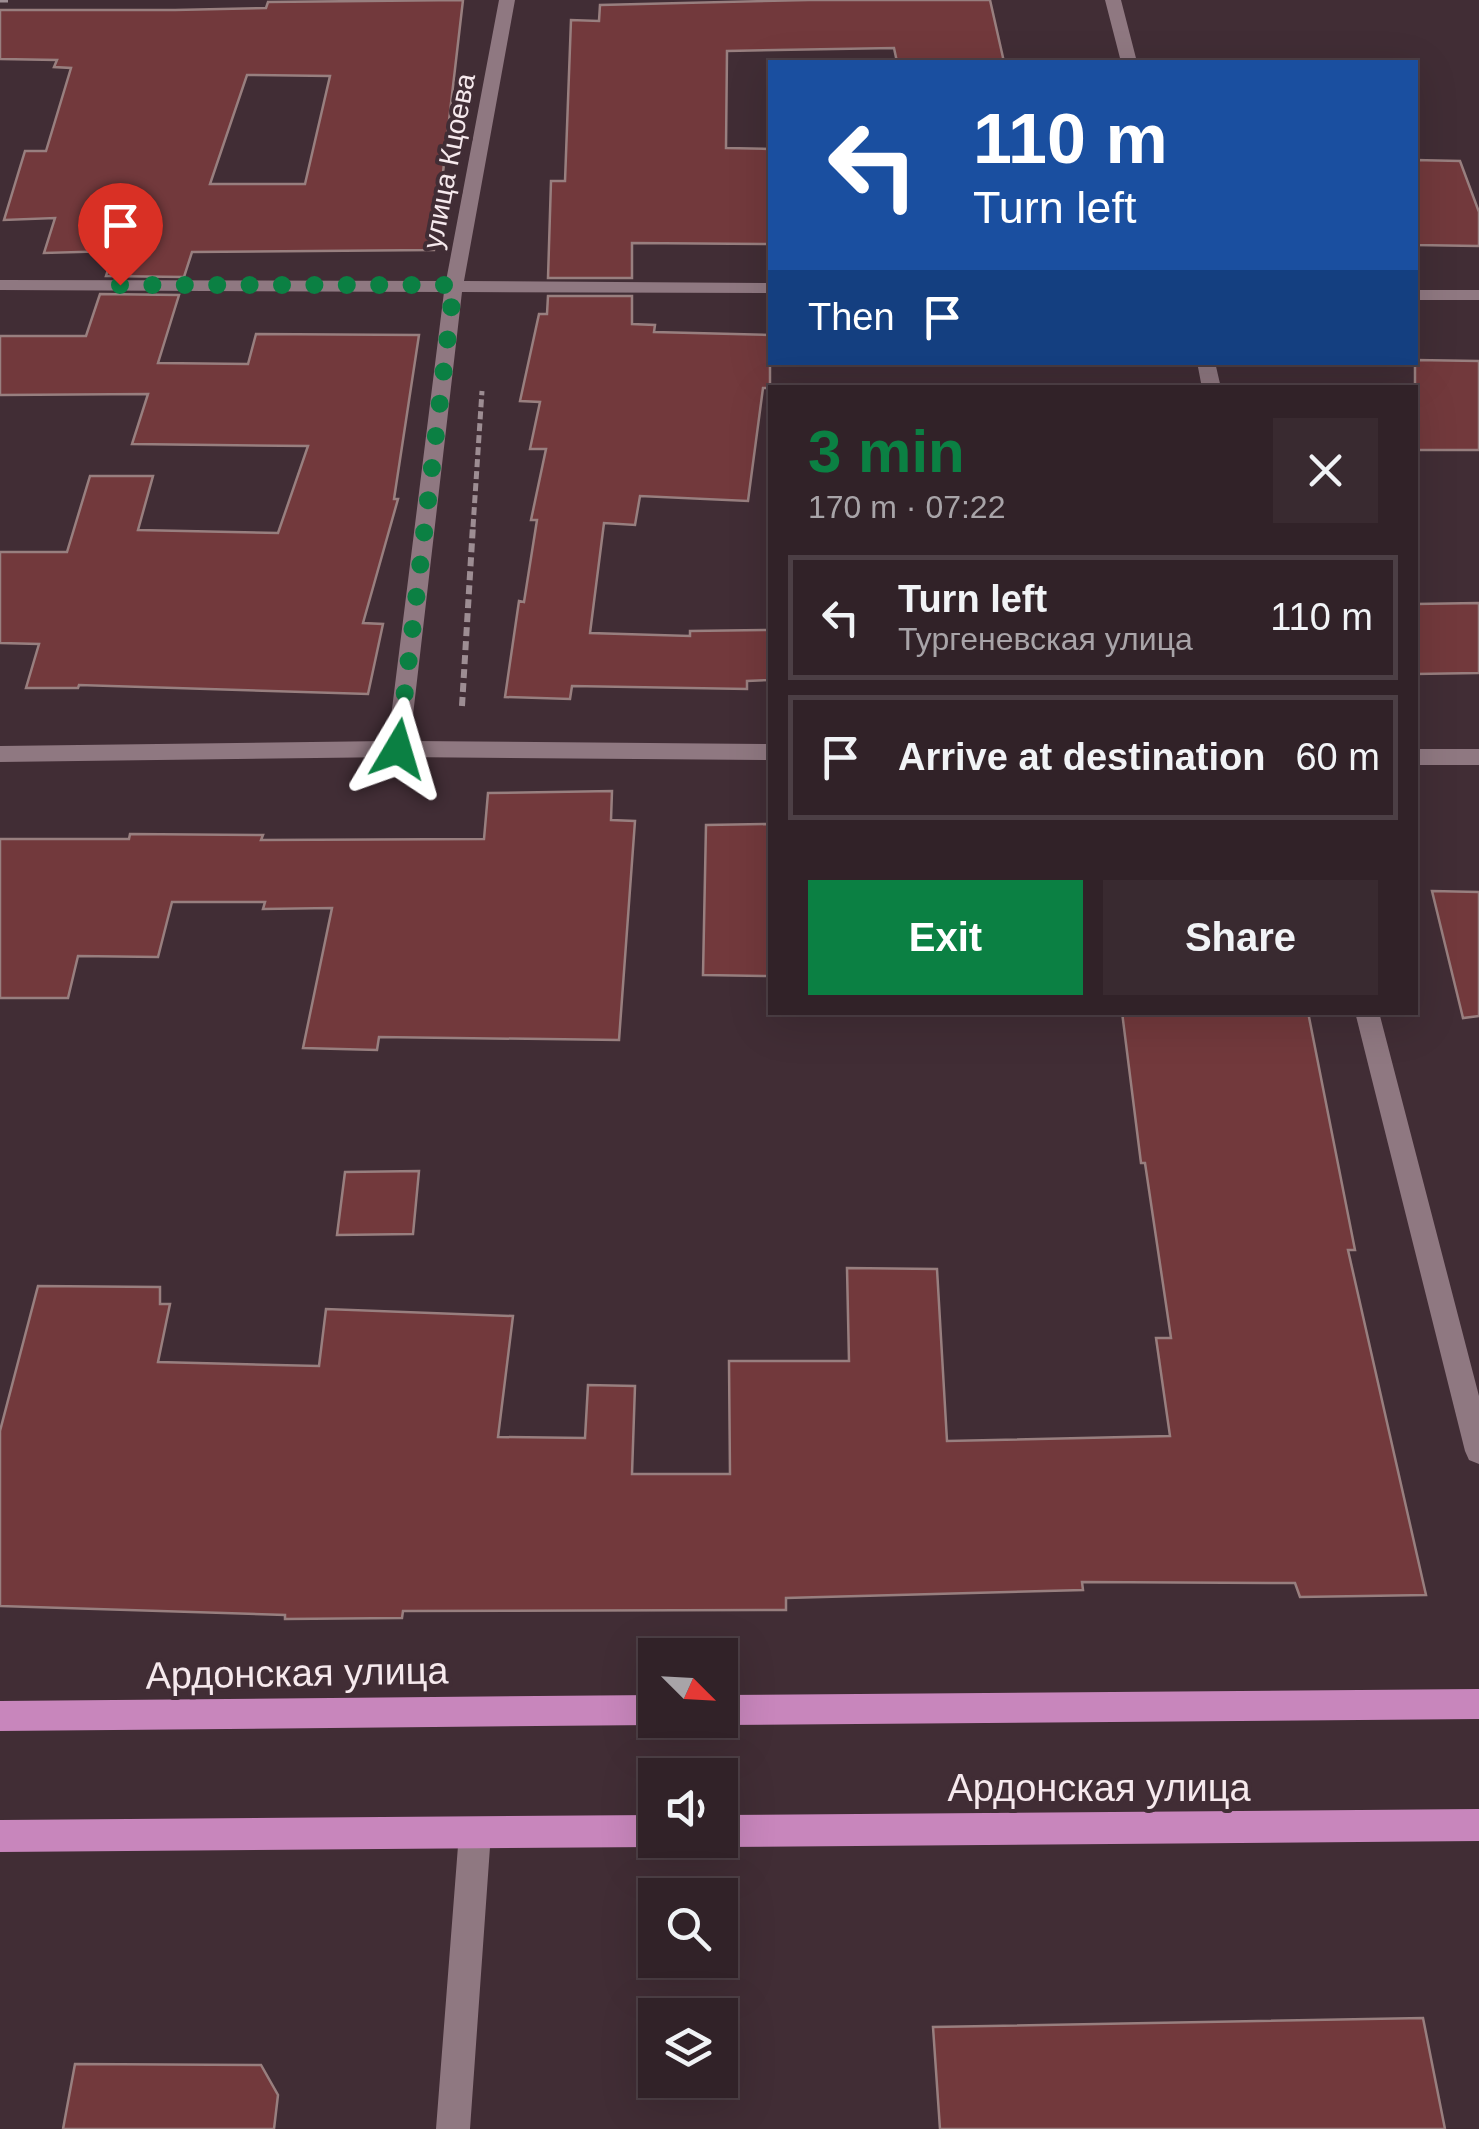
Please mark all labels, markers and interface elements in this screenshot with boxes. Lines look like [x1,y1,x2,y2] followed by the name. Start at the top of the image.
[417,70,481,251] street label: улица Кцоева
[808,100,938,230] icon: left
[973,100,1168,178] text: 110 m
[973,182,1136,233] text: Turn left
[78,183,163,286] pin
[93,198,148,253] icon: arrive
[915,290,970,345] icon: arrive
[808,296,895,338] text: Then
[808,418,965,485] text: 3 min
[1273,418,1378,523] button: close
[808,489,1005,525] text: 170 m · 07:22
[898,578,1047,620] text: Turn left
[813,590,868,645] icon: left
[1270,596,1373,638] text: 110 m
[898,621,1193,657] text: Тургеневская улица
[346,697,450,801] position arrow
[813,730,868,785] icon: arrive
[898,736,1265,778] text: Arrive at destination
[1295,736,1380,778] text: 60 m
[808,880,1083,995] button: Exit
[1103,880,1378,995] button: Share
[638,1638,738,1738] north arrow
[638,1638,738,2098] map controls
[145,1649,450,1697] street label: Ардонская улица
[638,1758,738,1858] button: sound
[947,1767,1251,1809] street label: Ардонская улица
[638,1878,738,1978] button: search
[638,1998,738,2098] button: layers

